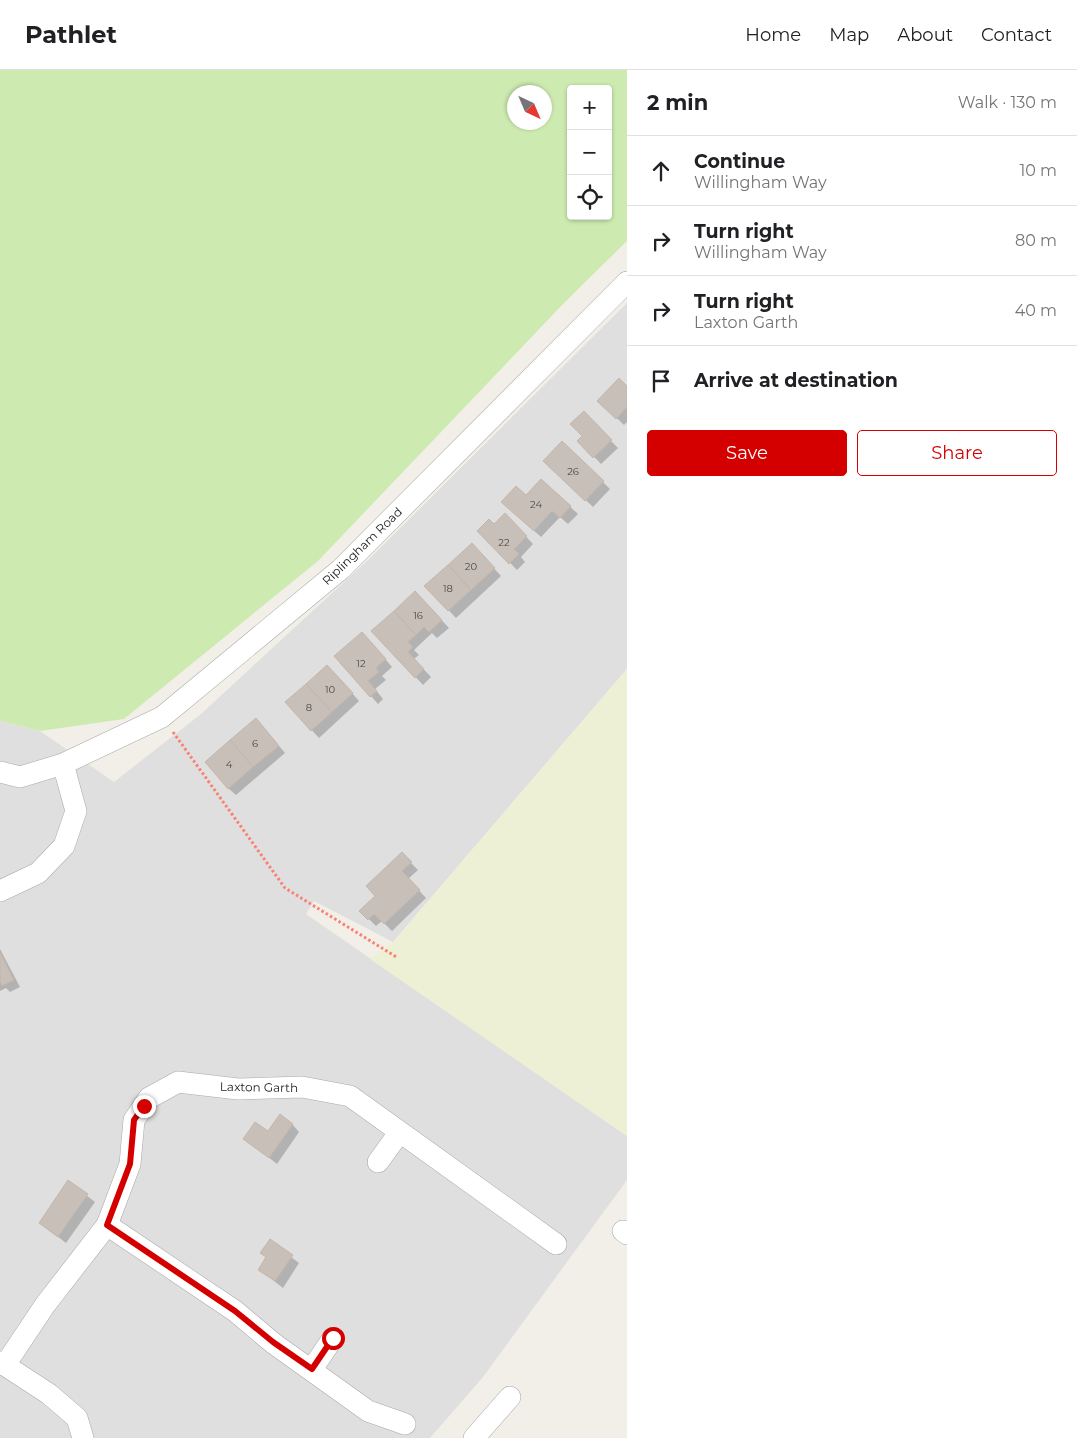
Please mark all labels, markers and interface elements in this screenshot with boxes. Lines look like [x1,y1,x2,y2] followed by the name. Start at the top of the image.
[25,20,117,49] text: Pathlet
[745,24,801,46] text: Home
[829,24,869,46] text: Map
[897,24,953,46] text: About
[981,24,1052,46] text: Contact
[507,85,552,130] north arrow
[567,85,612,220] map controls
[567,85,612,130] button: +
[647,90,708,115] text: 2 min
[958,93,1057,112] text: Walk · 130 m
[567,130,612,175] button: −
[694,150,785,173] text: Continue
[647,157,675,185] icon: ahead
[1019,161,1057,180] text: 10 m
[694,173,827,192] text: Willingham Way
[567,175,612,220] button: locate
[694,220,794,243] text: Turn right
[647,227,675,255] icon: right
[1015,231,1057,250] text: 80 m
[694,243,827,262] text: Willingham Way
[694,290,794,313] text: Turn right
[647,297,675,325] icon: right
[1015,301,1057,320] text: 40 m
[694,313,798,332] text: Laxton Garth
[647,367,675,395] icon: arrive
[694,369,898,392] text: Arrive at destination
[647,430,847,476] button: Save
[857,430,1057,476] button: Share
[567,465,579,478] house number: 26
[530,498,542,511] house number: 24
[319,504,405,588] street label: Riplingham Road
[498,536,510,549] house number: 22
[465,560,478,573] house number: 20
[443,582,453,595] house number: 18
[413,609,423,622] house number: 16
[356,657,366,670] house number: 12
[325,683,335,696] house number: 10
[306,701,312,714] house number: 8
[252,737,258,750] house number: 6
[226,758,233,771] house number: 4
[220,1079,298,1095] street label: Laxton Garth
[133,1095,156,1118] route end
[322,1327,345,1350] route start

